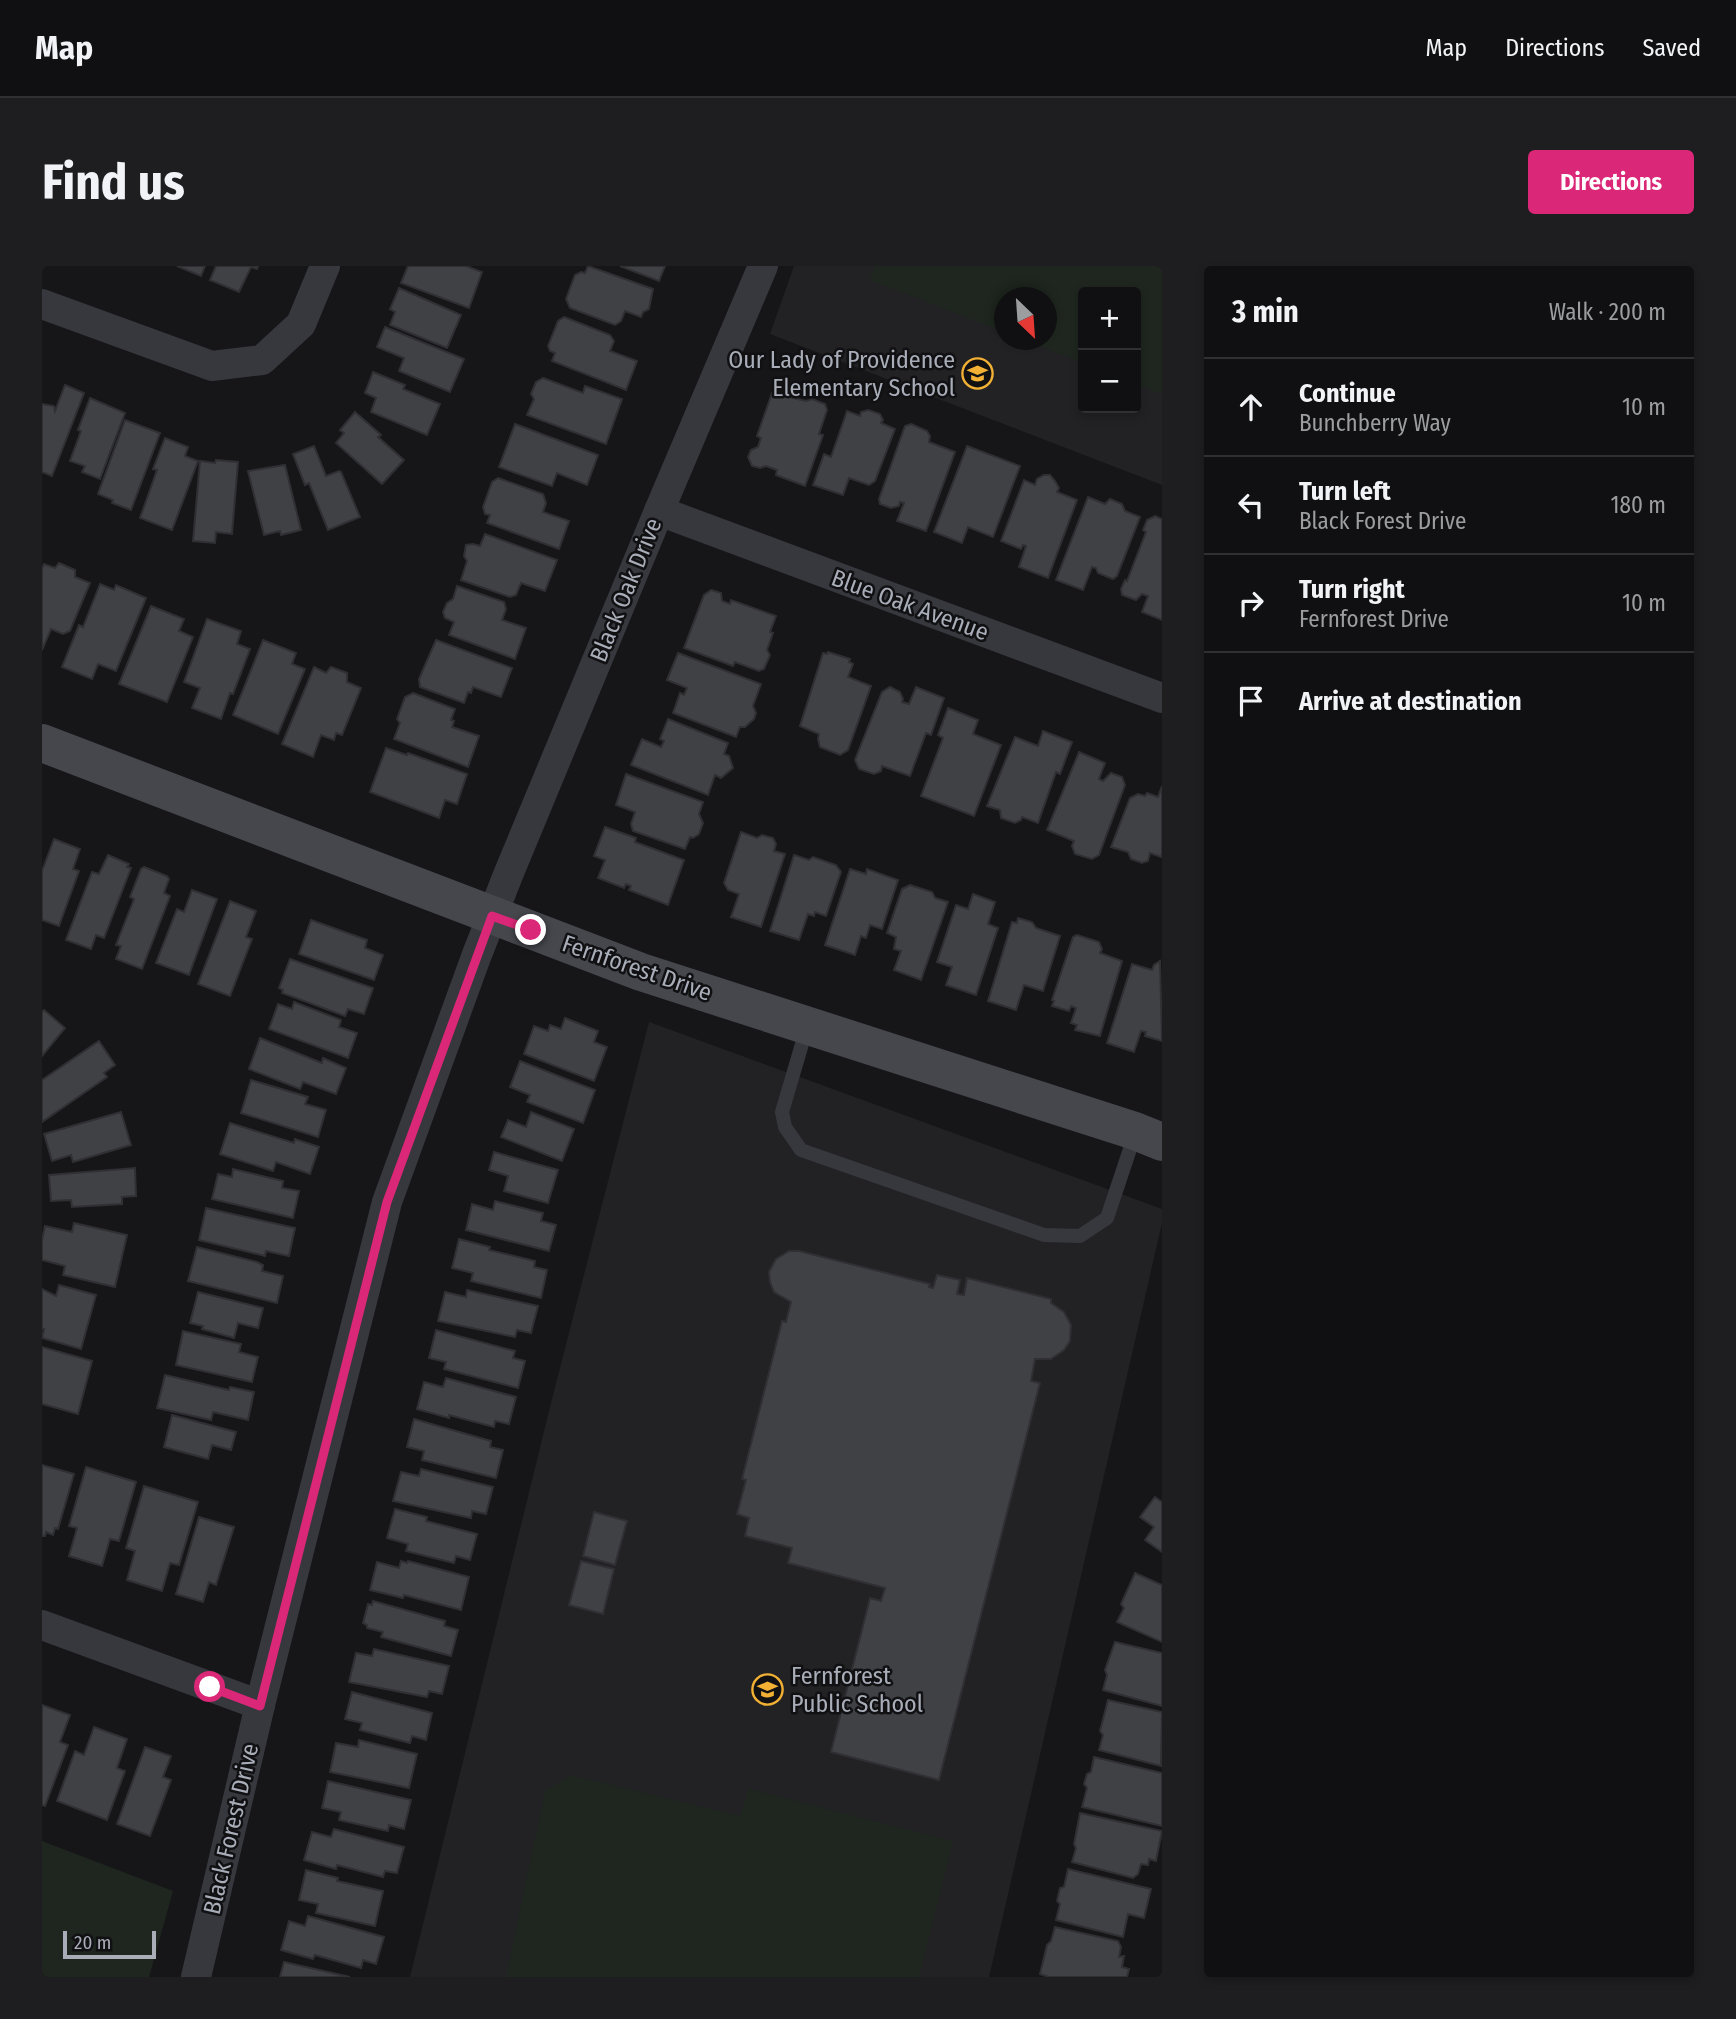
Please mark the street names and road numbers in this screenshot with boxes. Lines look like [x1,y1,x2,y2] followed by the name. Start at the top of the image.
[584,514,668,666] street label: Black Oak Drive
[828,564,992,646] street label: Blue Oak Avenue
[559,929,715,1007] street label: Fernforest Drive
[198,1741,264,1917] street label: Black Forest Drive

